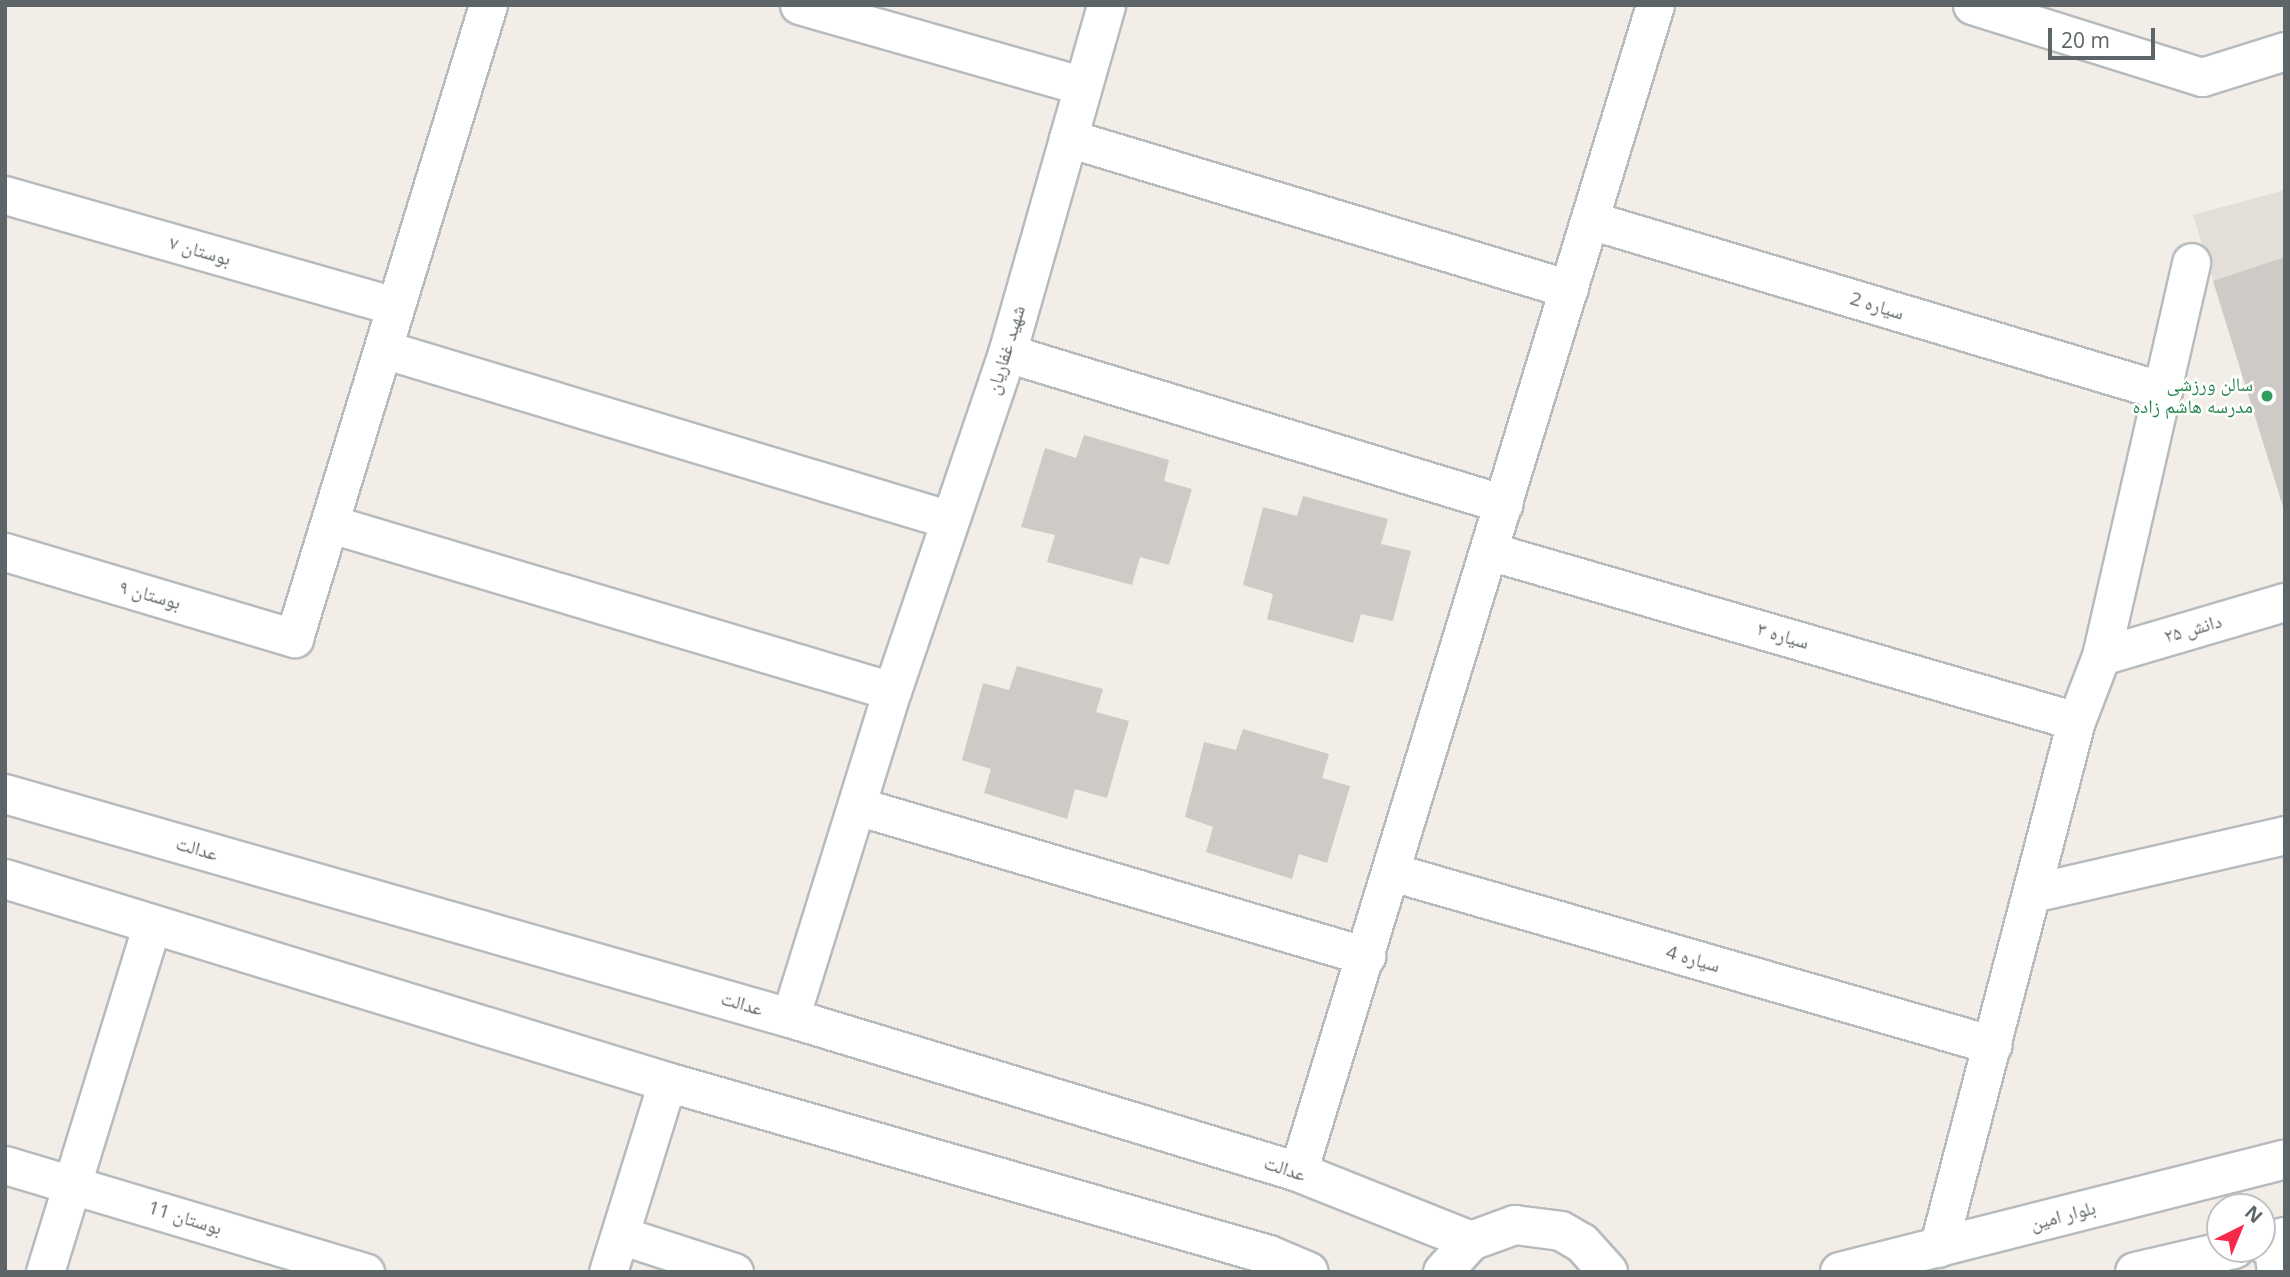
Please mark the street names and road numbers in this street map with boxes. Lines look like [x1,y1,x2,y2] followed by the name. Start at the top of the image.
[167,231,233,271] street label: بوستان ۷
[1847,287,1907,325] street label: سیاره 2
[982,303,1030,397] street label: شهید غفاریان
[117,575,183,615] street label: بوستان ۹
[2162,610,2224,648] street label: دانش ۲۵
[1755,618,1811,654] street label: سیاره ۳
[173,832,221,866] street label: عدالت
[1663,940,1723,978] street label: سیاره 4
[718,987,766,1021] street label: عدالت
[1261,1152,1309,1186] street label: عدالت
[145,1196,225,1240] street label: بوستان 11
[2028,1196,2098,1236] street label: بلوار امین

